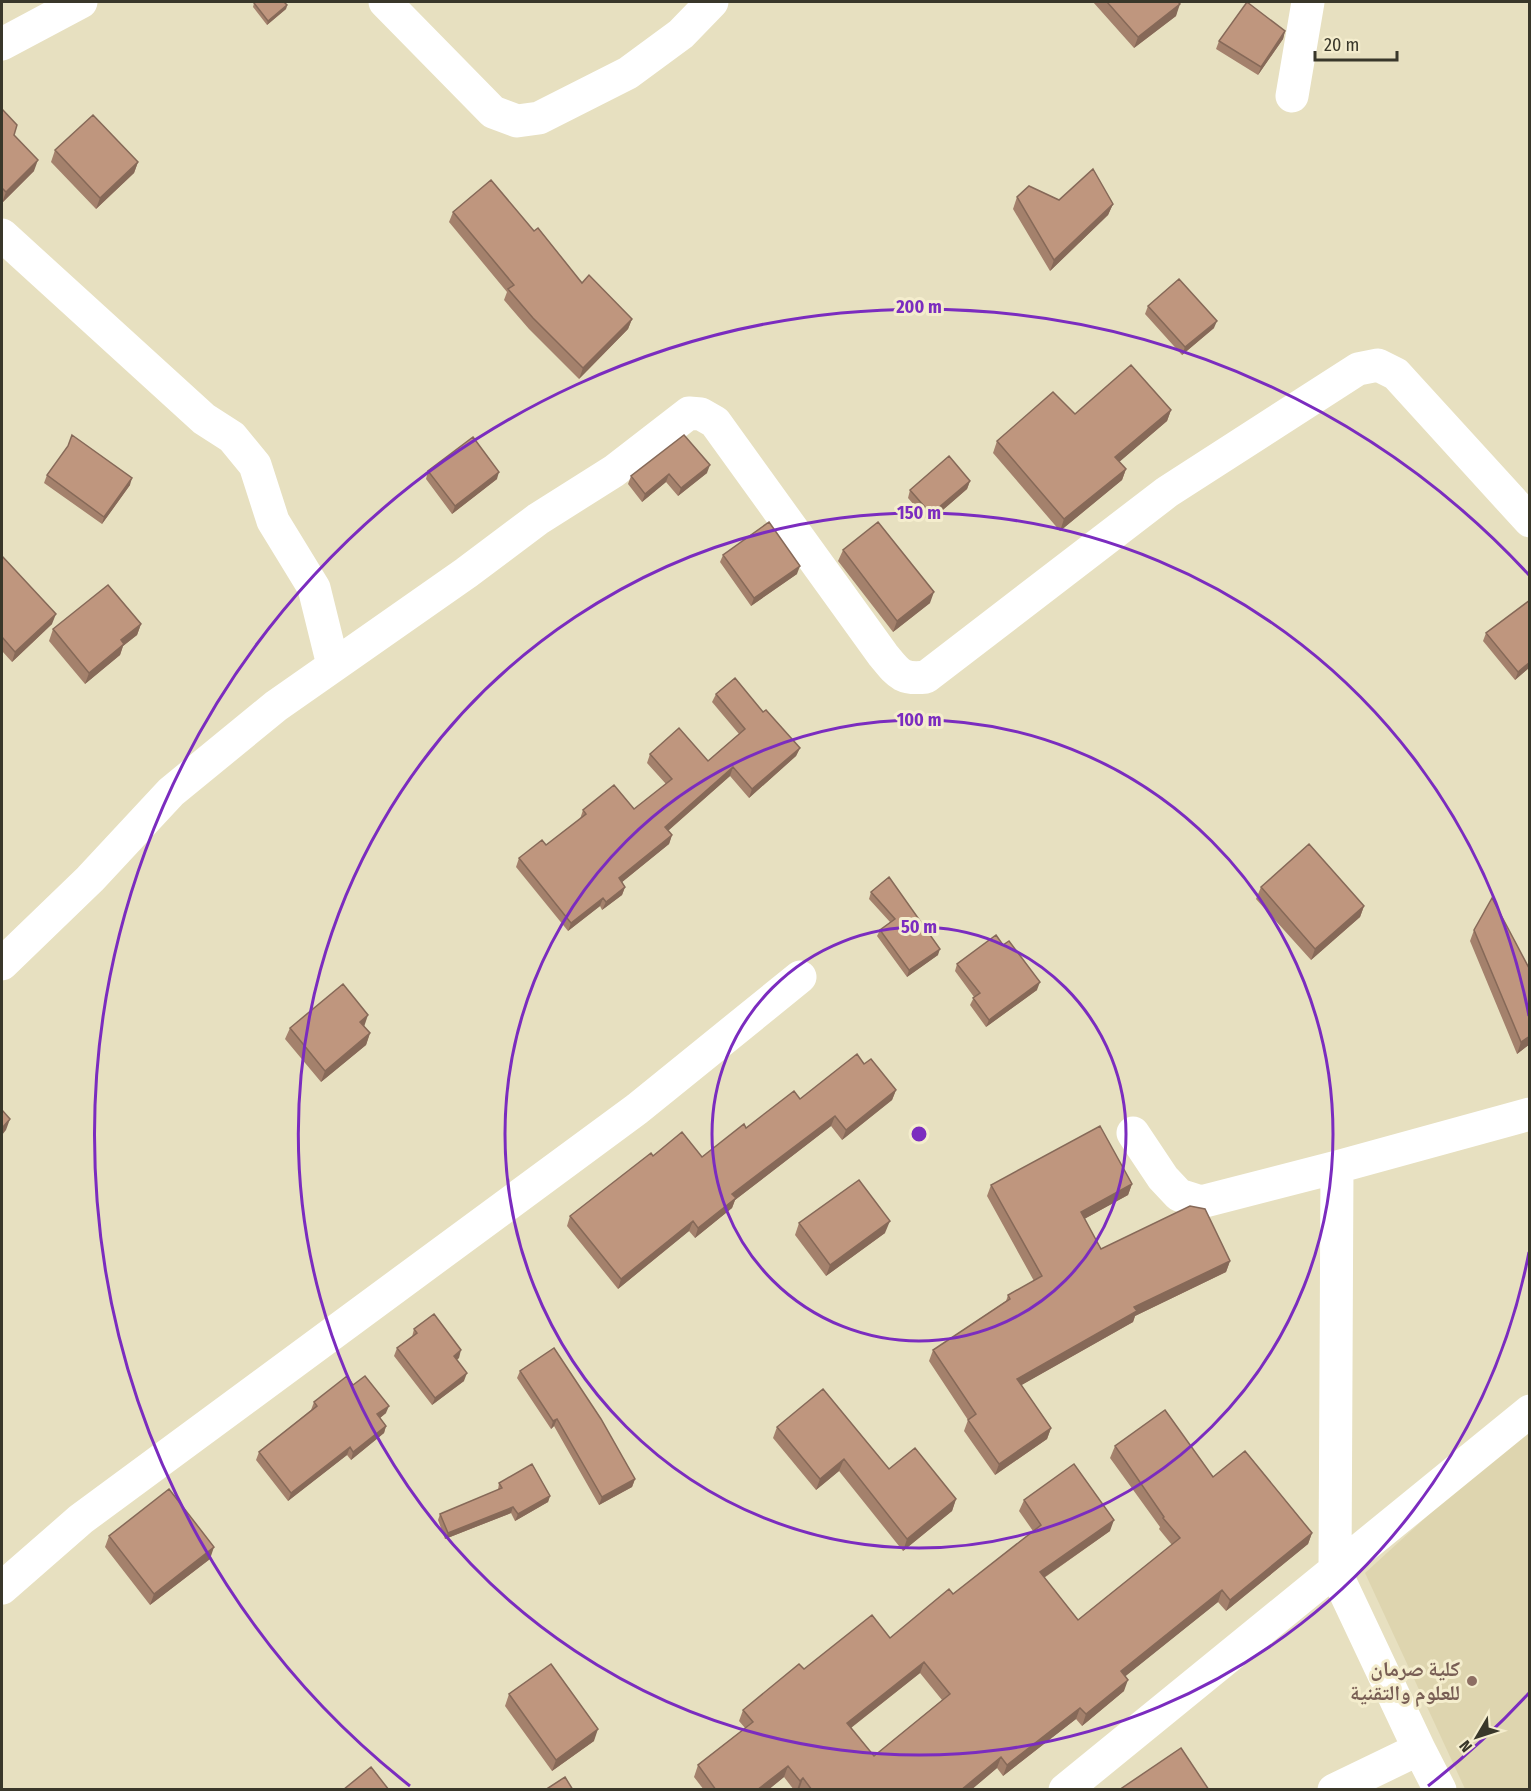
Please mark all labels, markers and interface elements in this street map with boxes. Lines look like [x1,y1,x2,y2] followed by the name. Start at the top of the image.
[1315,24,1398,62] scale bar
[1324,34,1359,56] text: 20 m
[895,296,942,318] text: 200 m
[897,502,941,524] text: 150 m
[897,709,941,731] text: 100 m
[901,916,937,938] text: 50 m
[909,1124,929,1144] centre of rings
[1350,1656,1460,1707] place label: كلية صرمان للعلوم والتقنية
[1465,1674,1479,1688] marker: كلية صرمان للعلوم والتقنية
[1447,1707,1507,1767] north arrow
[1455,1736,1476,1756] text: N

